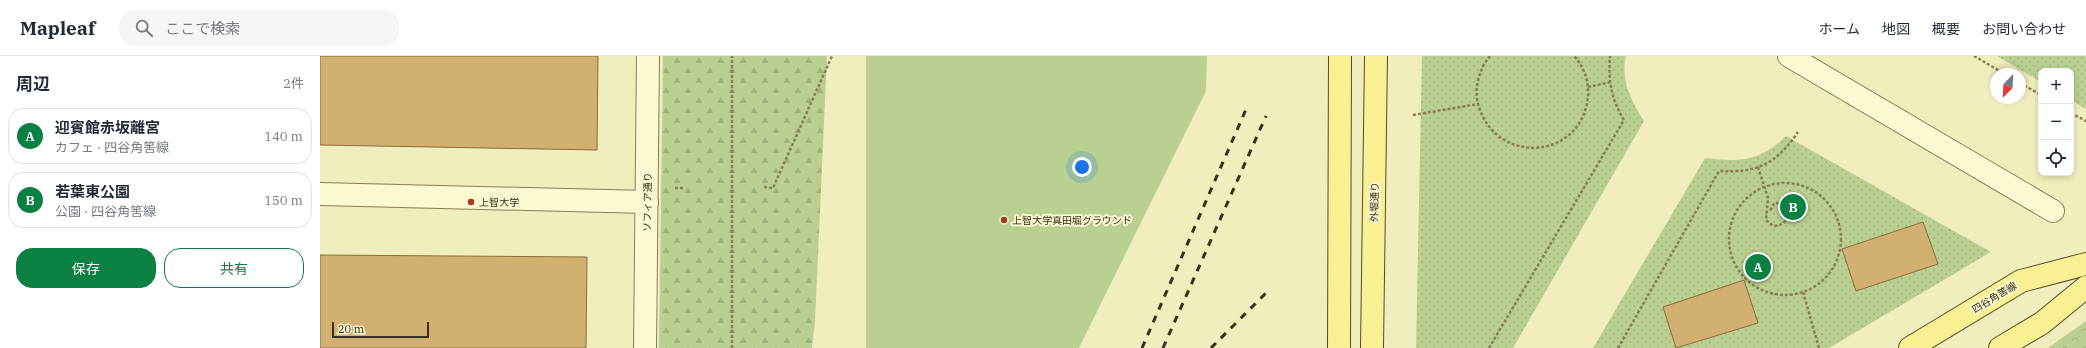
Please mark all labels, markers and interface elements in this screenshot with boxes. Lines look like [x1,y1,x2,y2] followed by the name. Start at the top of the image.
[119,10,399,46] search box
[20,16,95,40] text: Mapleaf
[133,17,155,39] icon: search
[165,19,240,38] text: ここで検索
[1818,20,1860,38] text: ホーム
[1882,20,1910,38] text: 地図
[1932,20,1960,38] text: 概要
[1982,20,2066,38] text: お問い合わせ
[1990,68,2026,104] north arrow
[2038,68,2074,176] map controls
[2038,68,2074,104] button: +
[16,73,50,95] text: 周辺
[283,75,304,92] text: 2件
[2038,104,2074,140] button: −
[55,118,160,137] text: 迎賓館赤坂離宮
[25,128,35,145] text: A
[264,128,303,145] text: 140 m
[55,139,169,156] text: カフェ · 四谷角筈線
[2038,140,2074,176] button: locate
[1072,157,1092,177] your location
[640,172,655,232] street label: ソフィア通り
[55,182,130,201] text: 若葉東公園
[1368,182,1381,222] street label: 外堀通り
[25,192,35,209] text: B
[264,192,303,209] text: 150 m
[1780,192,1806,222] pin: B
[479,196,519,209] place label: 上智大学
[466,197,476,207] marker: 上智大学
[55,203,156,220] text: 公園 · 四谷角筈線
[1012,214,1132,227] place label: 上智大学真田堀グラウンド
[999,215,1009,225] marker: 上智大学真田堀グラウンド
[16,248,156,288] button: 保存
[164,248,304,288] button: 共有
[1745,252,1771,282] pin: A
[1969,279,2019,316] street label: 四谷角筈線
[332,320,429,339] scale bar
[338,322,364,336] text: 20 m

